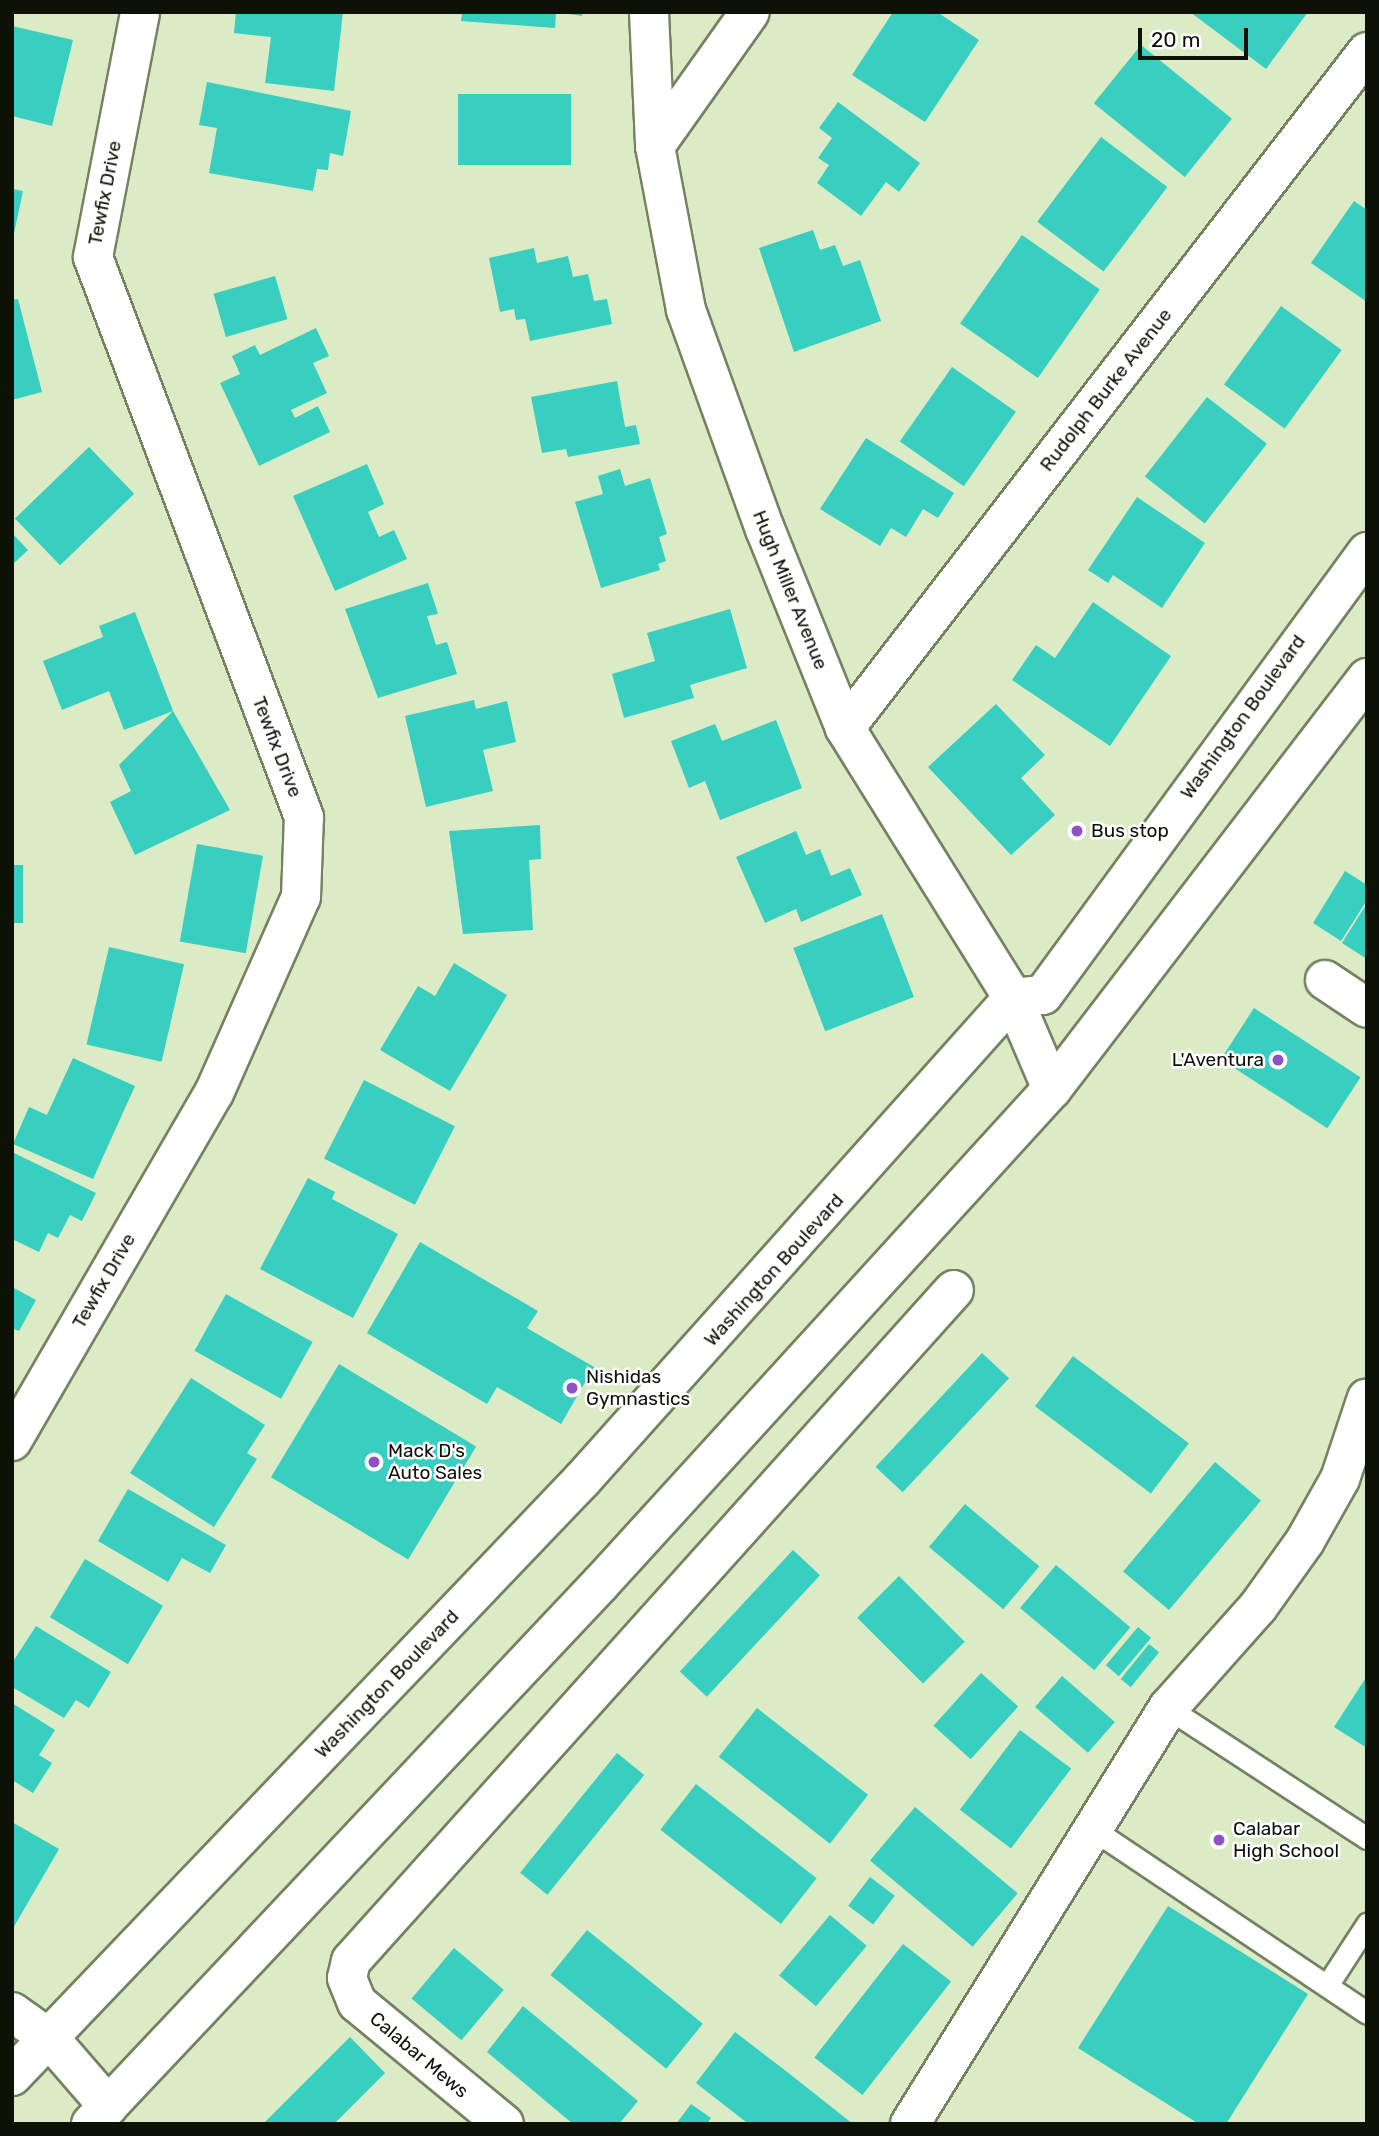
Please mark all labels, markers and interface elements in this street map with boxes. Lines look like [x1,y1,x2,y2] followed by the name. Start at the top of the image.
[1141,14,1251,58] scale bar
[1151,27,1200,52] text: 20 m
[84,139,126,247] street label: Tewfix Drive
[1035,304,1177,476] street label: Rudolph Burke Avenue
[747,507,833,673] street label: Hugh Miller Avenue
[1176,630,1310,804] street label: Washington Boulevard
[247,694,307,800] street label: Tewfix Drive
[1091,820,1169,842] place label: Bus stop
[1069,823,1085,839] marker: Bus stop
[1172,1049,1264,1071] place label: L'Aventura
[1270,1052,1286,1068] marker: L'Aventura
[699,1189,849,1351] street label: Washington Boulevard
[68,1229,140,1333] street label: Tewfix Drive
[586,1366,690,1410] place label: Nishidas Gymnastics
[564,1380,580,1396] marker: Nishidas Gymnastics
[388,1440,482,1484] place label: Mack D's Auto Sales
[366,1454,382,1470] marker: Mack D's Auto Sales
[310,1605,464,1763] street label: Washington Boulevard
[1233,1818,1339,1862] place label: Calabar High School
[1211,1832,1227,1848] marker: Calabar High School
[365,2007,473,2103] street label: Calabar Mews

